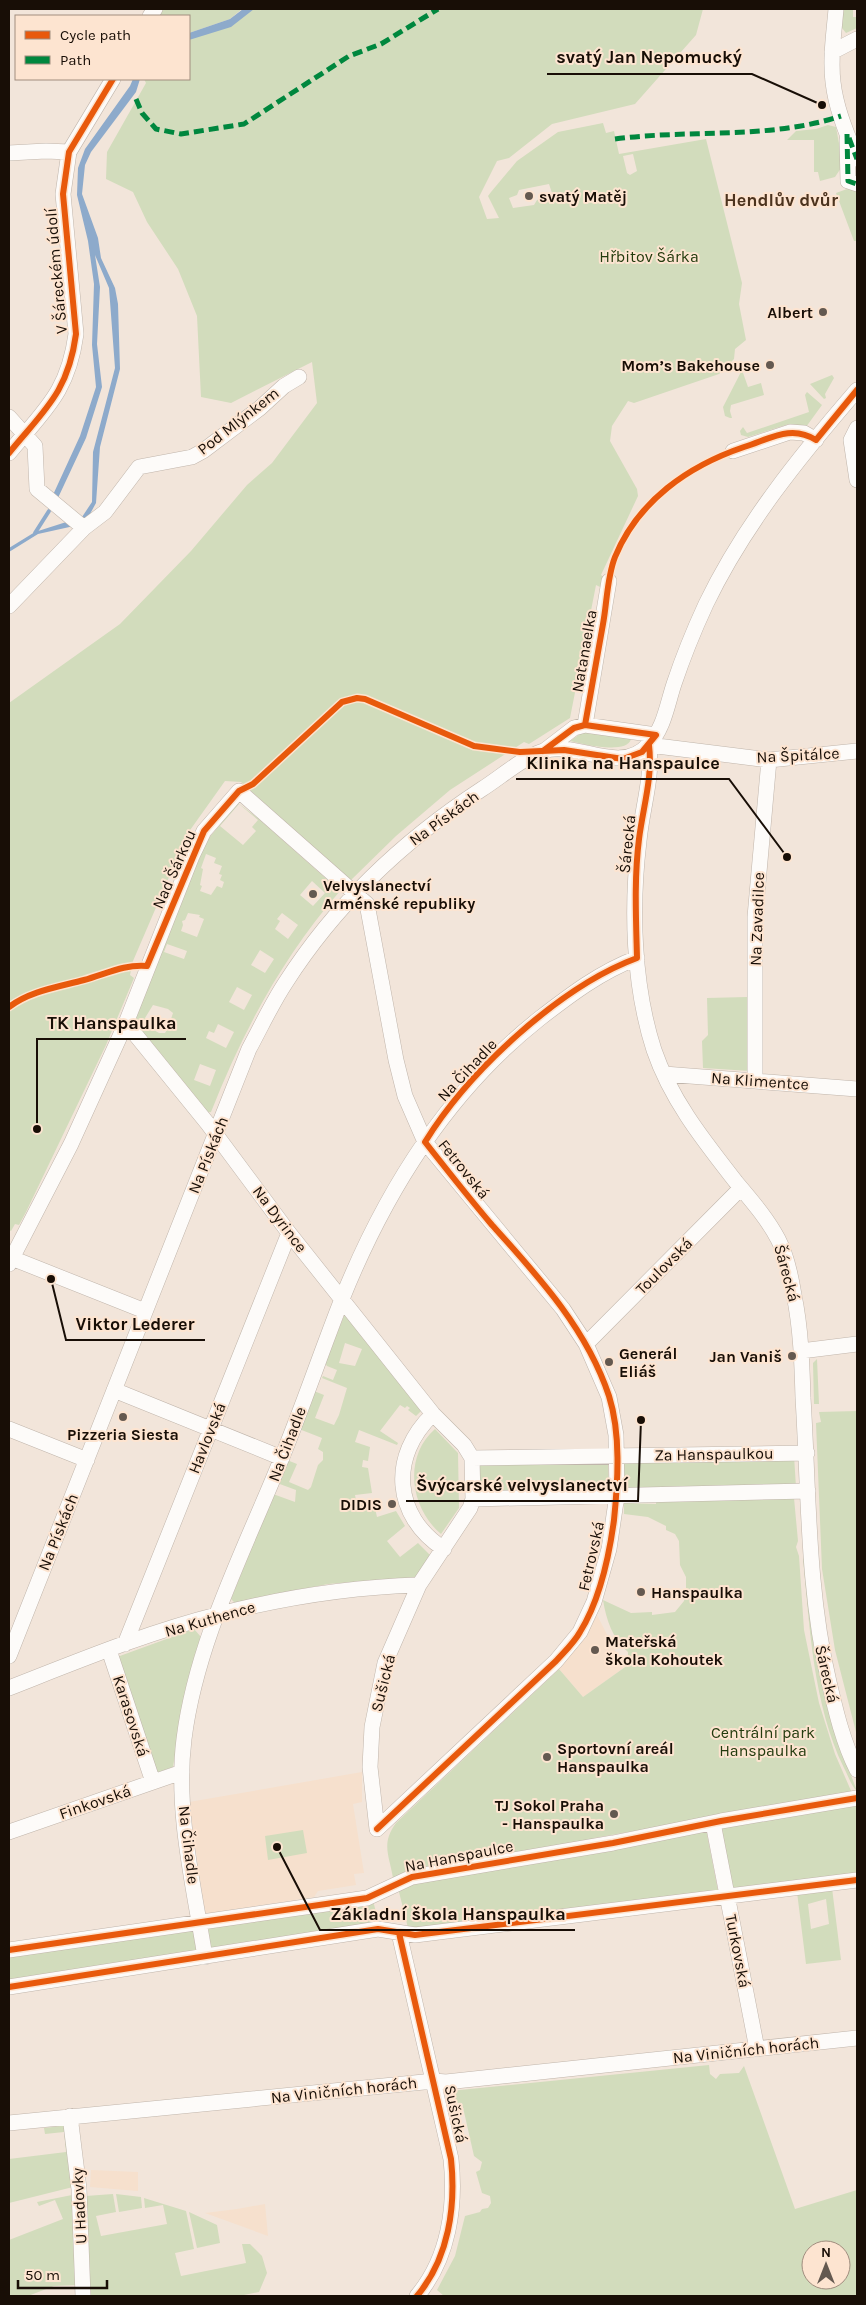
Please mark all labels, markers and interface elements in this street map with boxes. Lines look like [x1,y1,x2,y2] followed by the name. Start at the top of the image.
[15,15,190,80] legend
[60,26,131,44] text: Cycle path
[547,41,752,74] callout: svatý Jan Nepomucký
[556,46,742,68] text: svatý Jan Nepomucký
[60,51,91,69] text: Path
[539,187,627,206] place label: svatý Matěj
[724,189,838,211] district label: Hendlův dvůr
[523,190,535,202] marker: svatý Matěj
[41,207,71,335] street label: V Šáreckém údolí
[599,247,699,266] park label: Hřbitov Šárka
[767,303,813,322] place label: Albert
[817,306,829,318] marker: Albert
[621,356,760,375] place label: Mom’s Bakehouse
[764,359,776,371] marker: Mom’s Bakehouse
[193,383,283,459] street label: Pod Mlýnkem
[567,608,601,694] street label: Natanaelka
[756,743,840,767] street label: Na Špitálce
[516,746,729,779] callout: Klinika na Hanspaulce
[526,752,720,774] text: Klinika na Hanspaulce
[406,786,482,850] street label: Na Pískách
[614,814,640,874] street label: Šárecká
[148,826,200,912] street label: Nad Šárkou
[746,872,768,966] street label: Na Zavadilce
[323,876,475,913] place label: Velvyslanectví Arménské republiky
[307,888,319,900] marker: Velvyslanectví Arménské republiky
[37,1006,186,1039] callout: TK Hanspaulka
[47,1012,177,1034] text: TK Hanspaulka
[433,1035,501,1105] street label: Na Čihadle
[711,1068,809,1094] street label: Na Klimentce
[184,1114,232,1196] street label: Na Pískách
[434,1135,494,1203] street label: Fetrovská
[249,1182,311,1256] street label: Na Dyrince
[632,1234,696,1298] street label: Toulovská
[770,1242,804,1304] street label: Šárecká
[66,1307,205,1340] callout: Viktor Lederer
[76,1313,195,1335] text: Viktor Lederer
[619,1344,677,1381] place label: Generál Eliáš
[710,1347,782,1366] place label: Jan Vaniš
[786,1350,798,1362] marker: Jan Vaniš
[603,1356,615,1368] marker: Generál Eliáš
[184,1400,230,1476] street label: Havlovská
[264,1404,310,1484] street label: Na Čihadle
[117,1411,129,1423] marker: Pizzeria Siesta
[67,1425,179,1444] place label: Pizzeria Siesta
[654,1443,774,1465] street label: Za Hanspaulkou
[406,1468,638,1501] callout: Švýcarské velvyslanectví
[416,1474,629,1496] text: Švýcarské velvyslanectví
[34,1491,82,1573] street label: Na Pískách
[340,1495,382,1514] place label: DIDIS
[386,1498,398,1510] marker: DIDIS
[574,1519,608,1593] street label: Fetrovská
[651,1583,743,1602] place label: Hanspaulka
[635,1586,647,1598] marker: Hanspaulka
[163,1597,257,1641] street label: Na Kuthence
[605,1632,724,1669] place label: Mateřská škola Kohoutek
[811,1643,843,1705] street label: Šárecká
[589,1644,601,1656] marker: Mateřská škola Kohoutek
[367,1652,399,1714] street label: Sušická
[109,1673,153,1759] street label: Karasovská
[711,1723,815,1760] park label: Centrální park Hanspaulka
[557,1739,674,1776] place label: Sportovní areál Hanspaulka
[541,1751,553,1763] marker: Sportovní areál Hanspaulka
[57,1781,133,1823] street label: Finkovská
[495,1796,604,1833] place label: TJ Sokol Praha - Hanspaulka
[175,1805,203,1885] street label: Na Čihadle
[608,1808,620,1820] marker: TJ Sokol Praha - Hanspaulka
[403,1836,515,1876] street label: Na Hanspaulce
[320,1897,575,1930] callout: Základní škola Hanspaulka
[330,1903,566,1925] text: Základní škola Hanspaulka
[722,1913,754,1989] street label: Turkovská
[672,2033,820,2067] street label: Na Viničních horách
[270,2073,418,2107] street label: Na Viničních horách
[441,2083,471,2145] street label: Sušická
[67,2167,90,2245] street label: U Hadovky
[801,2240,851,2290] north arrow
[821,2244,831,2261] text: N
[18,2258,106,2290] scale bar
[25,2266,60,2284] text: 50 m

